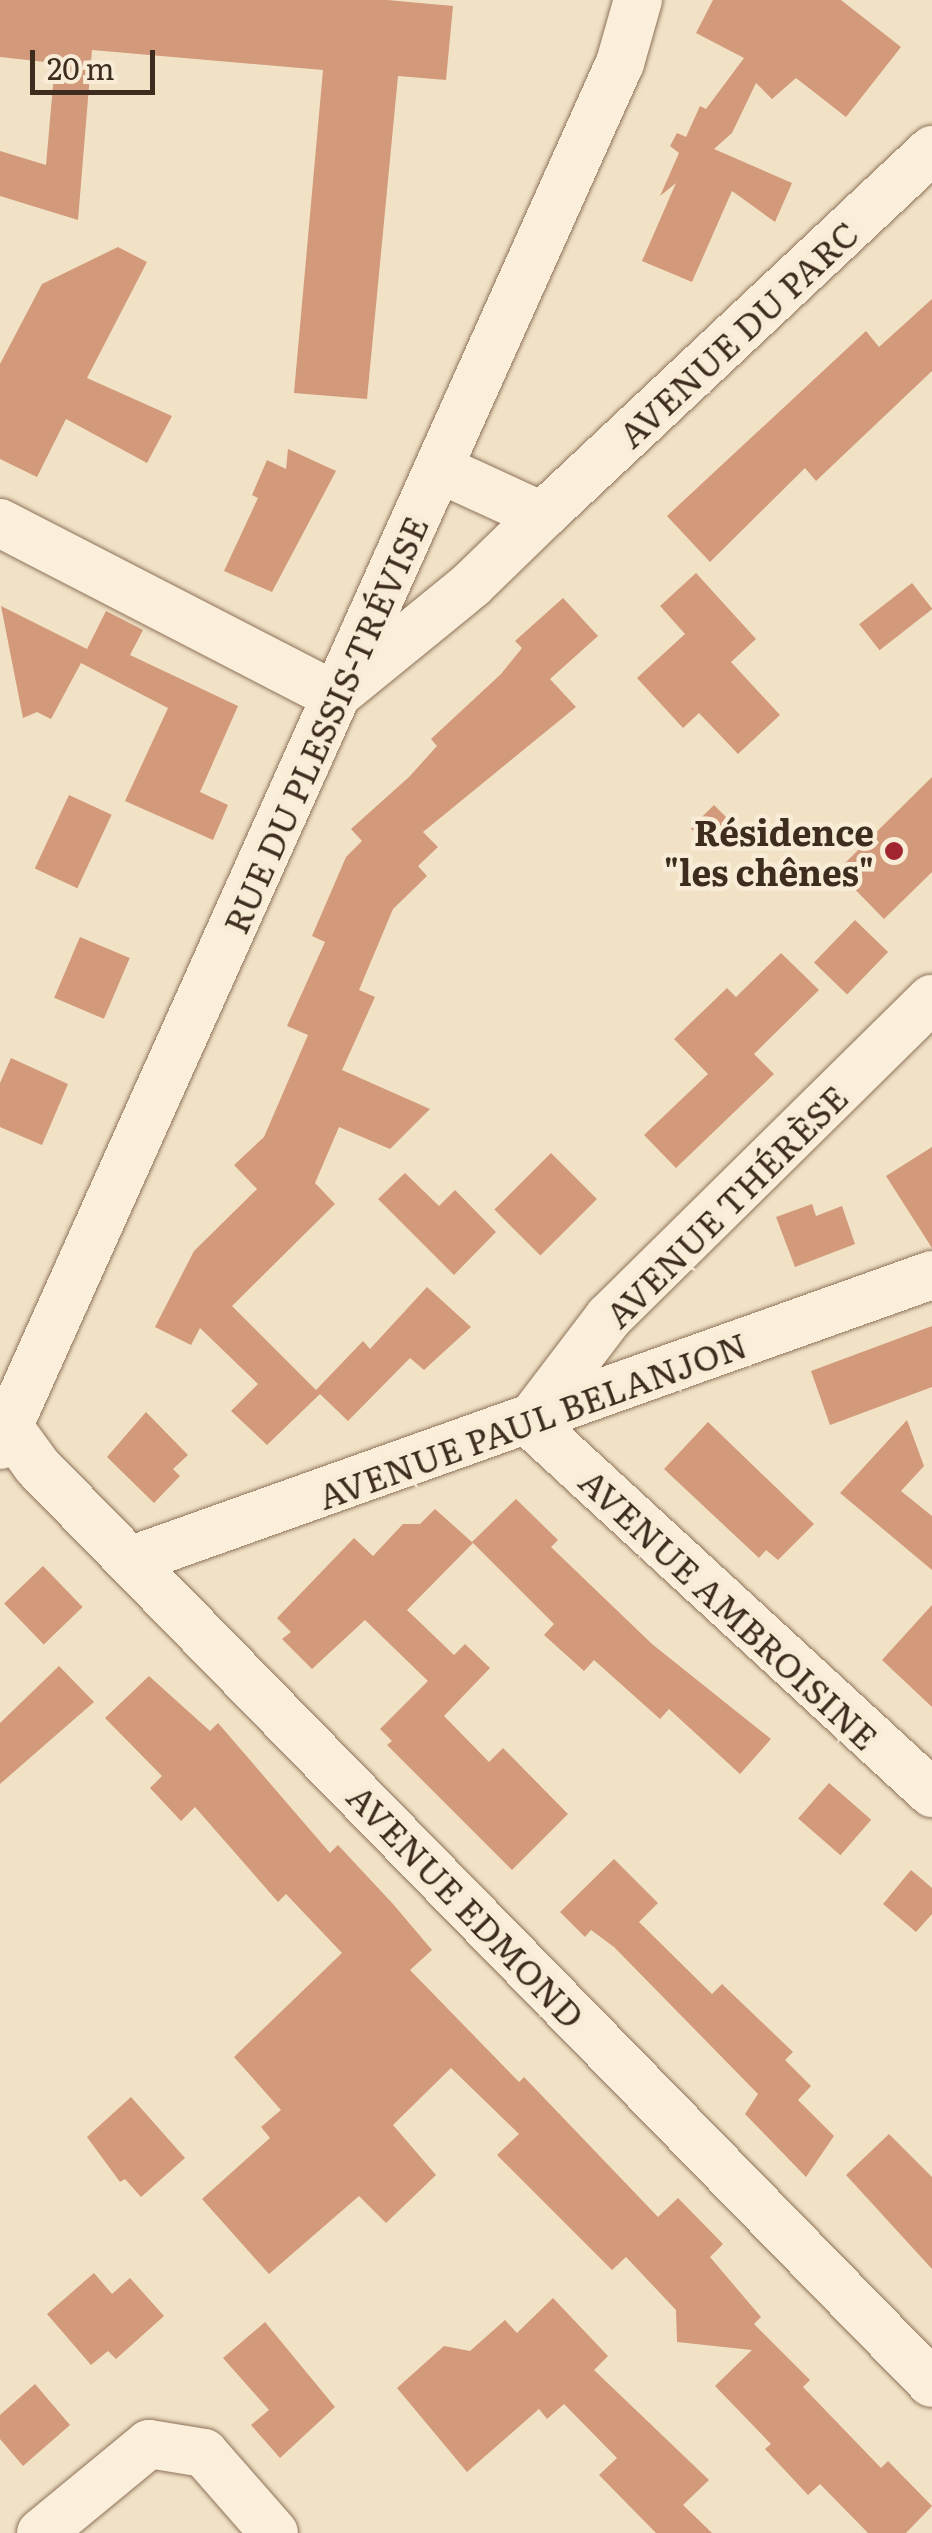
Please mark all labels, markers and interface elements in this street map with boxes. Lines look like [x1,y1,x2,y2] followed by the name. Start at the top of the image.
[35,30,160,92] scale bar
[47,45,115,89] text: 20 m
[608,211,866,455] street label: AVENUE DU PARC
[213,509,435,939] street label: RUE DU PLESSIS-TRÉVISE
[664,810,874,892] place label: Résidence "les chênes"
[883,840,905,862] marker: Résidence "les chênes"
[595,1075,855,1335] street label: AVENUE THÉRÈSE
[312,1322,752,1516] street label: AVENUE PAUL BELANJON
[572,1459,888,1757] street label: AVENUE AMBROISINE
[340,1774,594,2036] street label: AVENUE EDMOND

